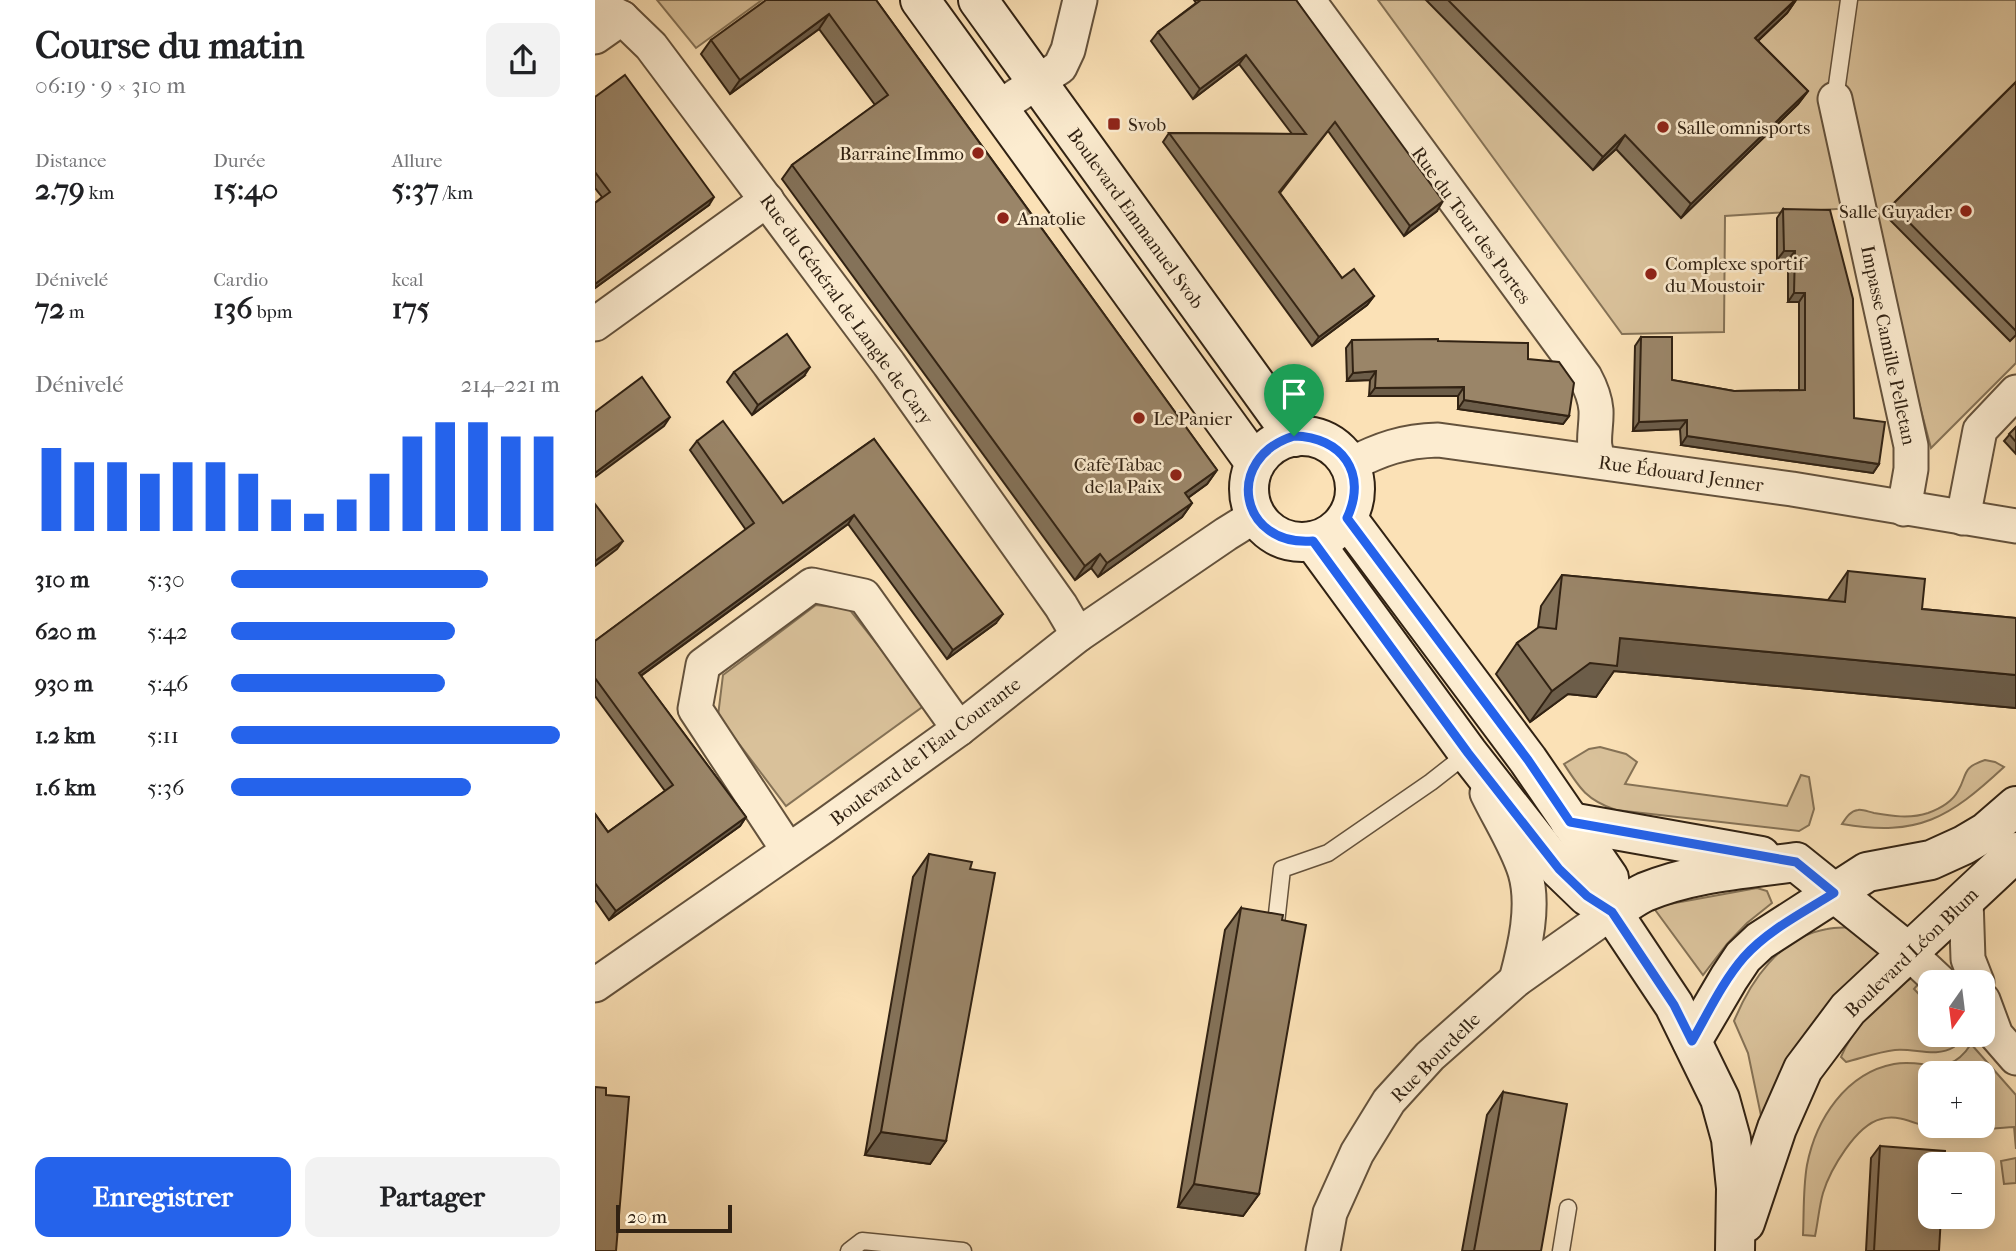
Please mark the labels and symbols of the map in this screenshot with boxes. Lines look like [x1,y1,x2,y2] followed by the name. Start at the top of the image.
[1128,114,1166,136] place label: Svob
[1106,116,1122,132] marker: Svob
[1677,117,1810,139] place label: Salle omnisports
[1655,119,1671,135] marker: Salle omnisports
[1062,124,1208,313] street label: Boulevard Emmanuel Svob
[839,143,964,165] place label: Barraine Immo
[1407,143,1536,308] street label: Rue du Tour des Portes
[970,145,986,161] marker: Barraine Immo
[755,190,938,430] street label: Rue du Général de Langle de Cary
[1839,201,1953,223] place label: Salle Guyader
[1958,203,1974,219] marker: Salle Guyader
[1016,208,1086,230] place label: Anatolie
[995,210,1011,226] marker: Anatolie
[1856,243,1920,447] street label: Impasse Camille Pelletan
[1665,253,1808,297] place label: Complexe sportif du Moustoir
[1643,266,1659,282] marker: Complexe sportif du Moustoir
[1264,364,1324,436] pin
[1153,408,1233,430] place label: Le Panier
[1131,410,1147,426] marker: Le Panier
[1597,452,1766,497] street label: Rue Édouard Jenner
[1074,454,1162,498] place label: Cafe Tabac de la Paix
[1168,467,1184,483] marker: Cafe Tabac de la Paix
[826,673,1025,831] street label: Boulevard de l'Eau Courante
[1840,883,1983,1022] street label: Boulevard Léon Blum
[1918,970,1995,1046] north arrow
[1386,1008,1485,1107] street label: Rue Bourdelle
[616,1202,731,1234] scale bar

